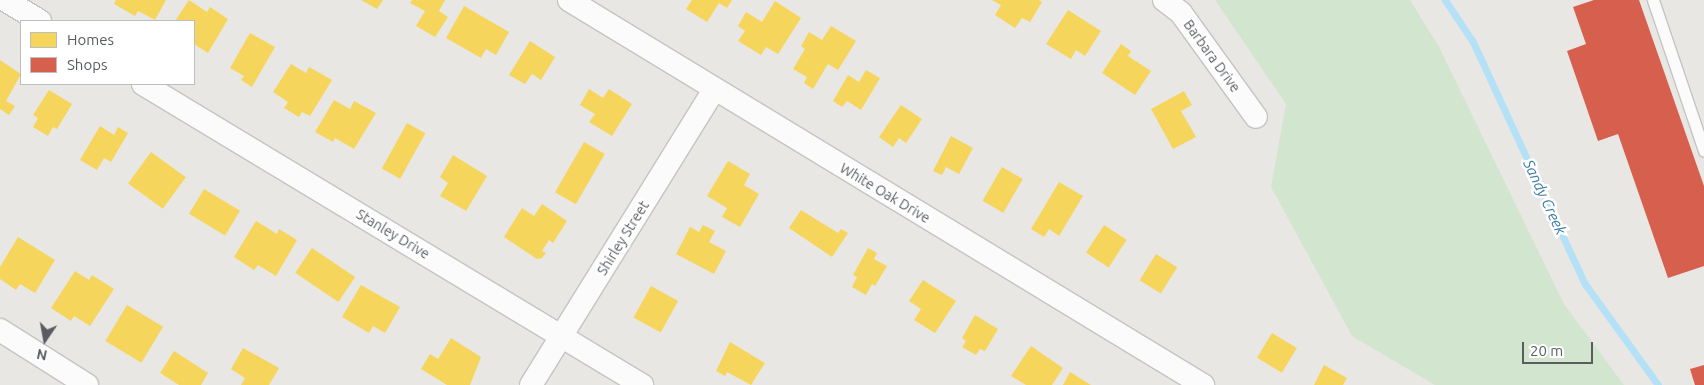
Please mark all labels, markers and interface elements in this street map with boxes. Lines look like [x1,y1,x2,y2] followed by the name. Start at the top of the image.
[1180,16,1244,96] street label: Barbara Drive
[20,20,195,85] legend
[67,31,114,48] text: Homes
[67,56,108,73] text: Shops
[1520,157,1570,237] water label: Sandy Creek
[837,159,933,227] street label: White Oak Drive
[593,198,653,278] street label: Shirley Street
[353,206,433,262] street label: Stanley Drive
[20,315,70,365] north arrow
[1524,332,1595,364] scale bar
[1530,342,1563,359] text: 20 m
[35,346,49,364] text: N

